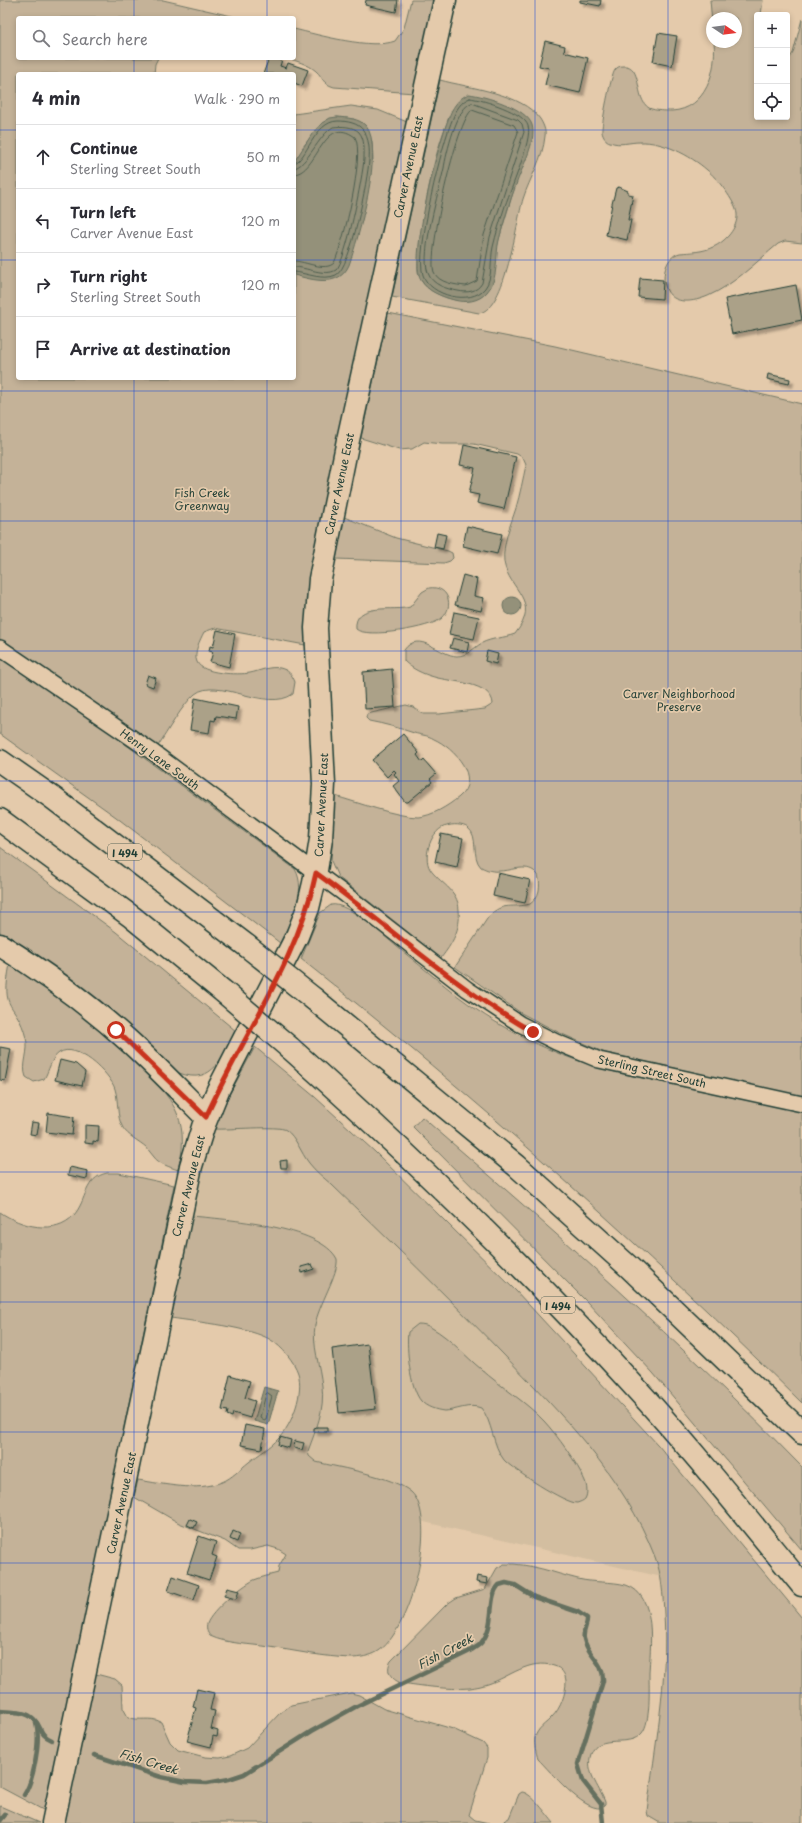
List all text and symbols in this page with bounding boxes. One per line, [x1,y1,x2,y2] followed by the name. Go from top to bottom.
[706,12,742,48] north arrow
[754,12,790,120] map controls
[754,12,790,48] button: +
[16,16,296,60] search box
[30,27,52,49] icon: search
[62,27,148,50] text: Search here
[754,48,790,84] button: −
[754,84,790,120] button: locate
[32,85,80,111] text: 4 min
[194,89,280,108] text: Walk · 290 m
[389,114,427,220] street label: Carver Avenue East
[70,136,138,159] text: Continue
[32,146,54,168] icon: ahead
[246,147,280,166] text: 50 m
[70,159,201,178] text: Sterling Street South
[70,200,136,223] text: Turn left
[32,210,54,232] icon: left
[241,211,280,230] text: 120 m
[70,223,193,242] text: Carver Avenue East
[70,264,147,287] text: Turn right
[32,274,54,296] icon: right
[241,275,280,294] text: 120 m
[70,287,201,306] text: Sterling Street South
[70,337,231,360] text: Arrive at destination
[32,338,54,360] icon: arrive
[320,431,358,537] street label: Carver Avenue East
[174,484,230,514] park label: Fish Creek Greenway
[623,685,735,715] park label: Carver Neighborhood Preserve
[117,724,203,794] street label: Henry Lane South
[310,752,332,857] street label: Carver Avenue East
[108,844,142,860] road number: I 494
[107,1021,125,1039] route start
[524,1023,542,1041] route end
[596,1050,708,1092] street label: Sterling Street South
[167,1133,209,1239] street label: Carver Avenue East
[541,1297,575,1313] road number: I 494
[102,1450,140,1556] street label: Carver Avenue East
[414,1629,477,1673] water label: Fish Creek
[117,1744,181,1779] water label: Fish Creek

